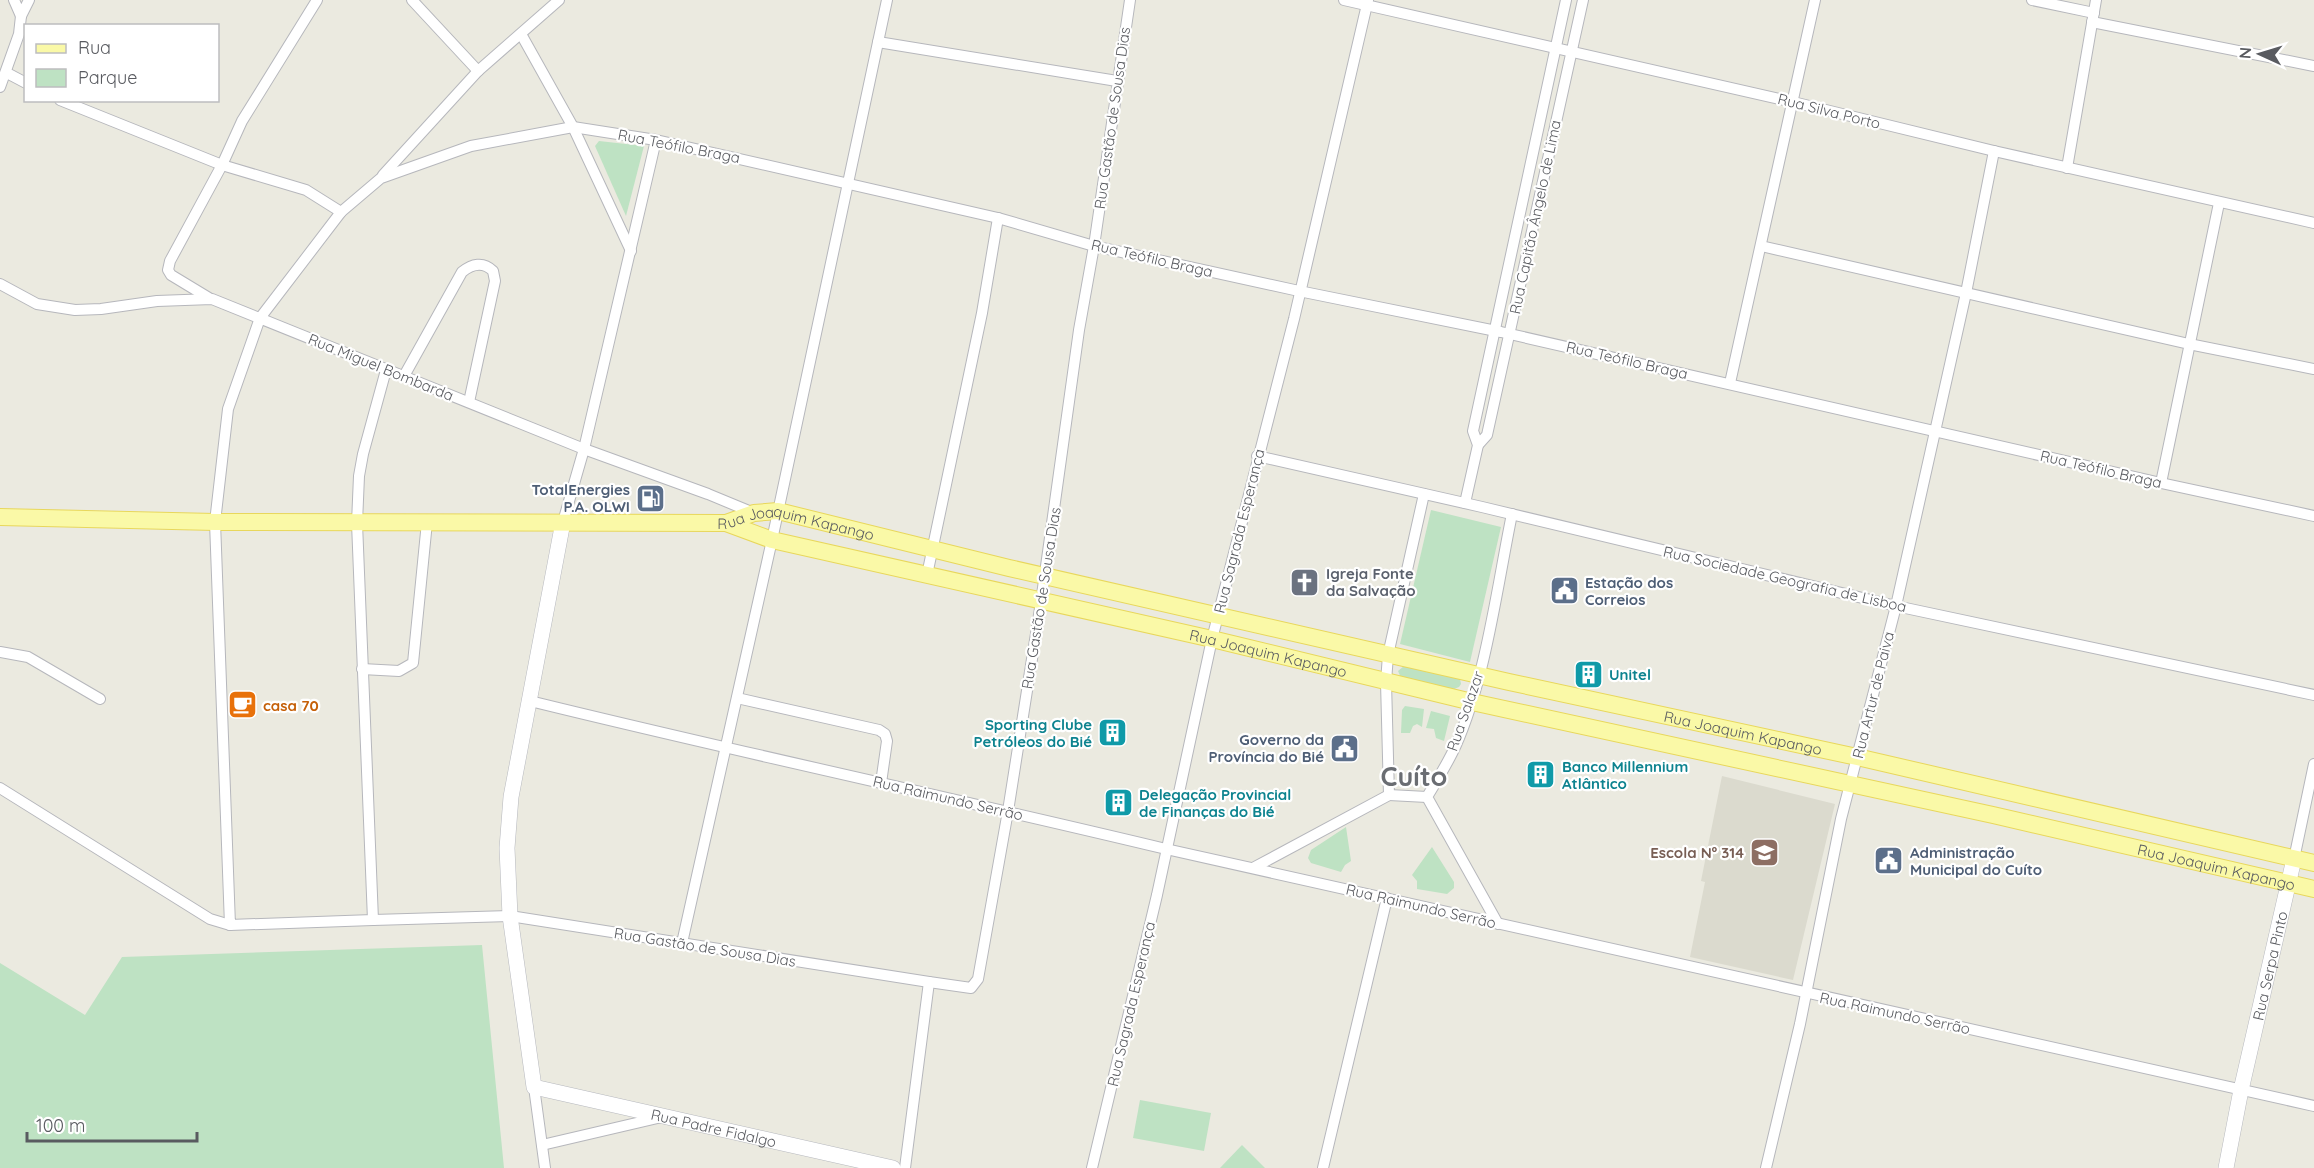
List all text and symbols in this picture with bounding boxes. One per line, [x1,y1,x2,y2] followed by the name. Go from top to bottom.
[24,24,219,102] legend
[2230,24,2290,84] north arrow
[1090,26,1134,210] street label: Rua Gastão de Sousa Dias
[78,36,111,59] text: Rua
[2235,46,2255,60] text: N
[78,66,137,89] text: Parque
[1776,89,1882,133] street label: Rua Silva Porto
[1505,118,1565,316] street label: Rua Capitão Ângelo de Lima
[616,125,742,167] street label: Rua Teófilo Braga
[1089,235,1215,281] street label: Rua Teófilo Braga
[305,329,457,405] street label: Rua Miguel Bombarda
[1564,337,1690,383] street label: Rua Teófilo Braga
[2038,446,2164,492] street label: Rua Teófilo Braga
[1209,447,1269,615] street label: Rua Sagrada Esperança
[532,480,630,516] place label: TotalEnergies P.A. OLWI
[635,482,667,514] fuel station icon: TotalEnergies P.A. OLWI
[717,501,876,544] street label: Rua Joaquim Kapango
[1017,506,1065,690] street label: Rua Gastão de Sousa Dias
[1661,542,1909,616] street label: Rua Sociedade Geografia de Lisboa
[1326,564,1416,600] place label: Igreja Fonte da Salvação
[1289,566,1321,598] church icon: Igreja Fonte da Salvação
[1585,573,1673,609] place label: Estação dos Correios
[1548,575,1580,607] public building icon: Estação dos Correios
[1188,625,1349,681] street label: Rua Joaquim Kapango
[1848,629,1898,761] street label: Rua Artur de Paiva
[1572,658,1604,690] building icon: Unitel
[1609,665,1651,684] place label: Unitel
[1442,668,1488,754] street label: Rua Salazar
[226,689,258,721] cafe icon: casa 70
[263,696,319,715] place label: casa 70
[1662,706,1824,759] street label: Rua Joaquim Kapango
[974,715,1092,751] place label: Sporting Clube Petróleos do Bié
[1097,717,1129,749] building icon: Sporting Clube Petróleos do Bié
[1208,730,1324,766] place label: Governo da Província do Bié
[1329,732,1361,764] public building icon: Governo da Província do Bié
[1562,757,1688,793] place label: Banco Millennium Atlântico
[1381,759,1447,793] district label: Cuíto
[1525,759,1557,791] building icon: Banco Millennium Atlântico
[871,771,1025,825] street label: Rua Raimundo Serrão
[1139,785,1291,821] place label: Delegação Provincial de Finanças do Bié
[1102,787,1134,819] building icon: Delegação Provincial de Finanças do Bié
[1749,836,1781,868] school or university icon: Escola Nº 314
[2136,839,2297,894] street label: Rua Joaquim Kapango
[1650,843,1744,862] place label: Escola Nº 314
[1910,843,2042,879] place label: Administração Municipal do Cuíto
[1873,845,1905,877] public building icon: Administração Municipal do Cuíto
[1344,879,1498,933] street label: Rua Raimundo Serrão
[2248,909,2291,1022] street label: Rua Serpa Pinto
[1103,920,1159,1088] street label: Rua Sagrada Esperança
[613,923,797,971] street label: Rua Gastão de Sousa Dias
[1818,988,1972,1038] street label: Rua Raimundo Serrão
[649,1104,778,1151] street label: Rua Padre Fidalgo
[27,1105,196,1143] scale bar
[36,1114,85,1137] text: 100 m

